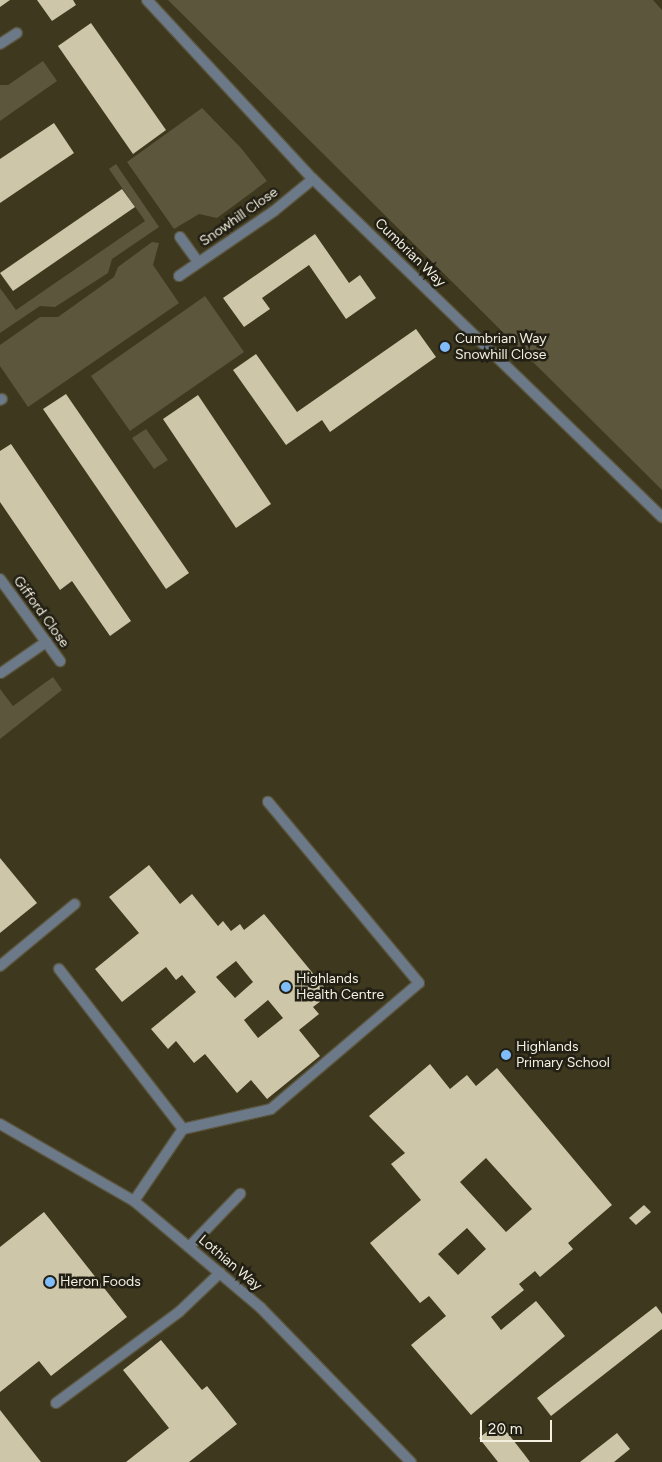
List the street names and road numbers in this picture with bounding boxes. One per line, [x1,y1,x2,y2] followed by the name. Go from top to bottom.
[197,184,281,250] street label: Snowhill Close
[371,215,449,291] street label: Cumbrian Way
[9,573,73,651] street label: Gifford Close
[195,1232,265,1294] street label: Lothian Way

